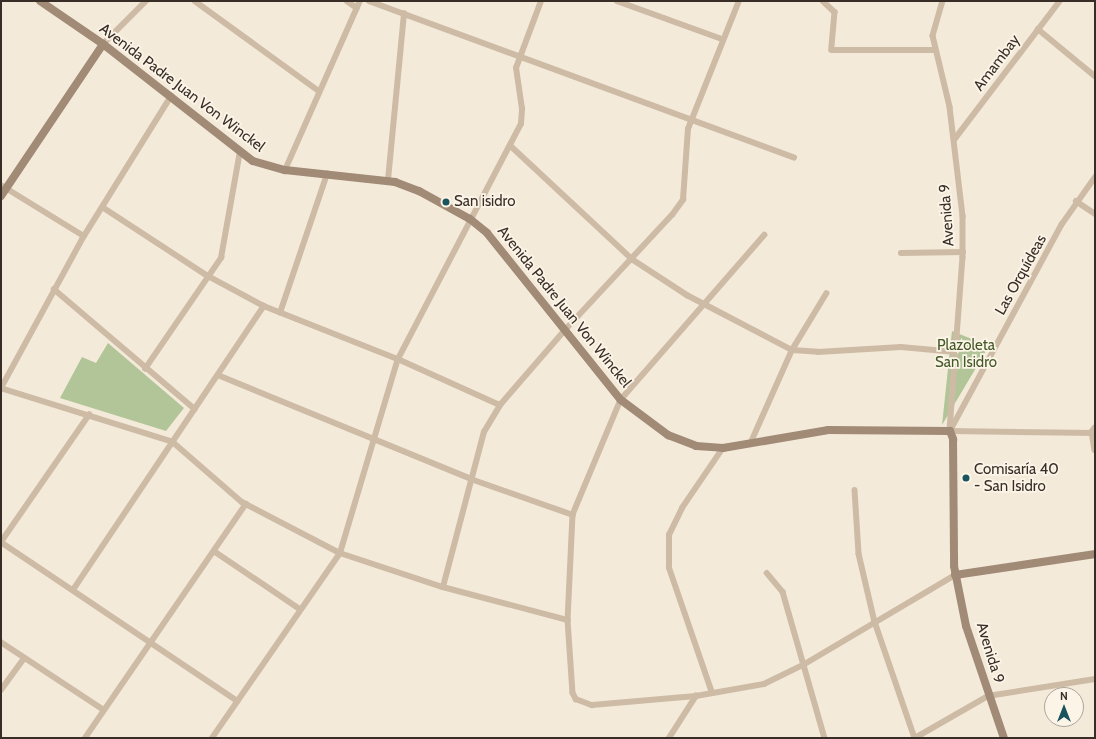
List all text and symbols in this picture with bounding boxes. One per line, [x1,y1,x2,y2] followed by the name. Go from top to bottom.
[96,20,268,156] street label: Avenida Padre Juan Von Winckel
[970,31,1024,95] street label: Amambay
[936,183,958,247] street label: Avenida 9
[454,193,515,211] place label: San isidro
[441,197,451,207] marker: San isidro
[493,223,635,391] street label: Avenida Padre Juan Von Winckel
[992,232,1050,318] street label: Las Orquídeas
[935,336,997,371] park label: Plazoleta San Isidro
[974,460,1059,495] place label: Comisaría 40 - San Isidro
[961,473,971,483] marker: Comisaría 40 - San Isidro
[972,620,1008,686] street label: Avenida 9
[1044,687,1084,727] north arrow
[1060,689,1068,703] text: N

